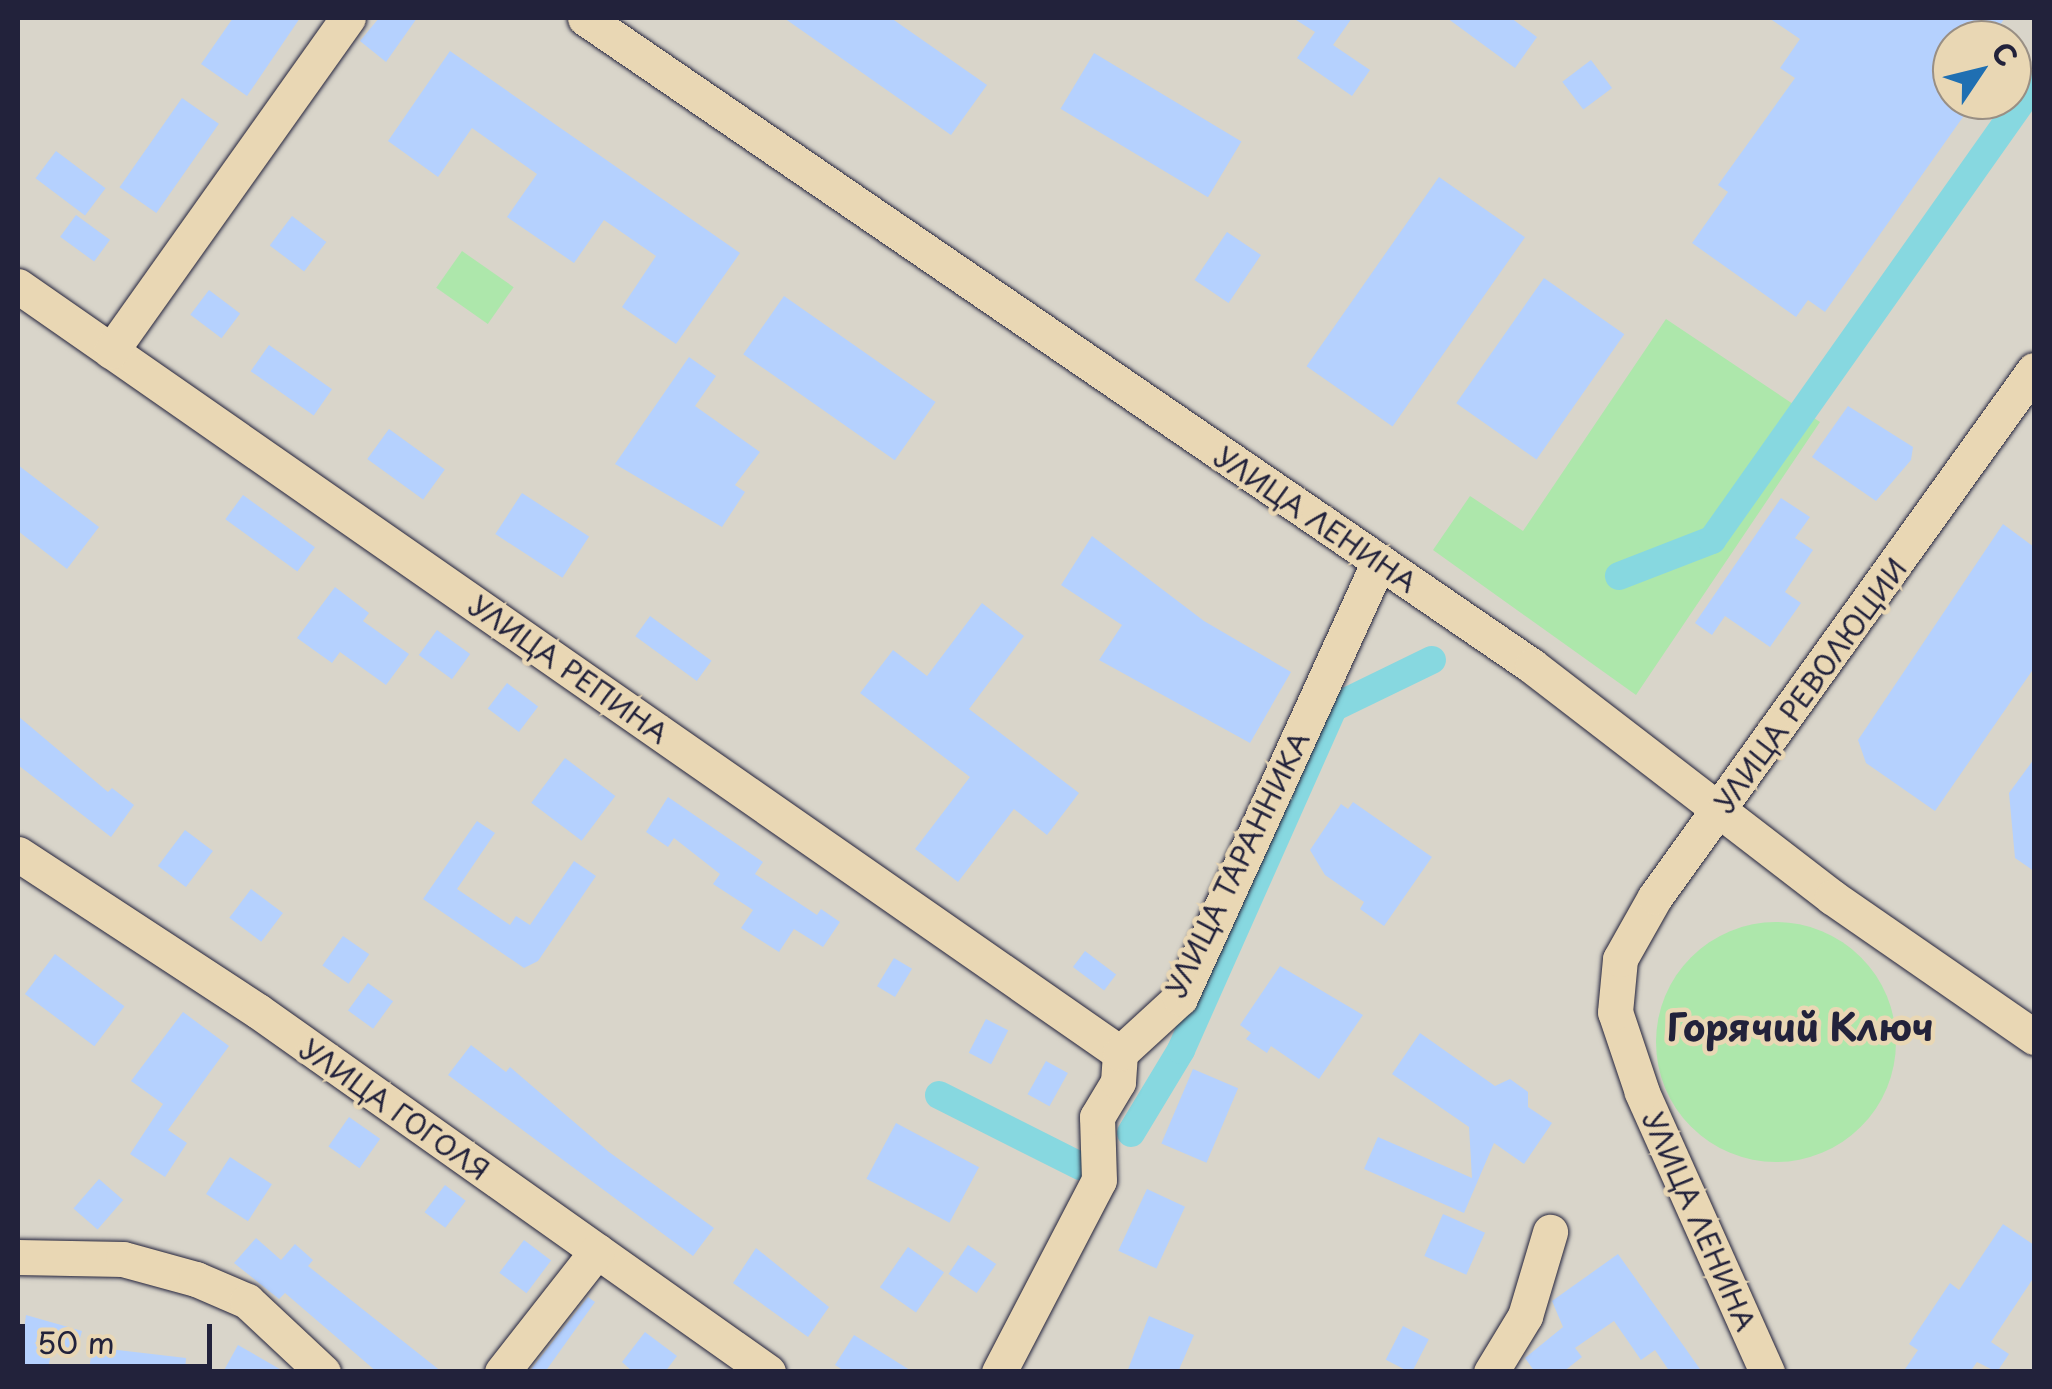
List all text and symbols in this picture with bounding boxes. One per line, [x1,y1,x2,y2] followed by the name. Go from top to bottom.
[1932,20,2032,120] north arrow
[1982,33,2029,75] text: С
[1208,438,1424,600] street label: УЛИЦА ЛЕНИНА
[1706,550,1914,820] street label: УЛИЦА РЕВОЛЮЦИИ
[462,587,676,751] street label: УЛИЦА РЕПИНА
[1157,724,1317,1004] street label: УЛИЦА ТАРАННИКА
[1665,1003,1935,1049] district label: Горячий Ключ
[294,1031,496,1187] street label: УЛИЦА ГОГОЛЯ
[1636,1105,1764,1337] street label: УЛИЦА ЛЕНИНА
[25,1304,218,1366] scale bar
[37,1319,115,1364] text: 50 m

